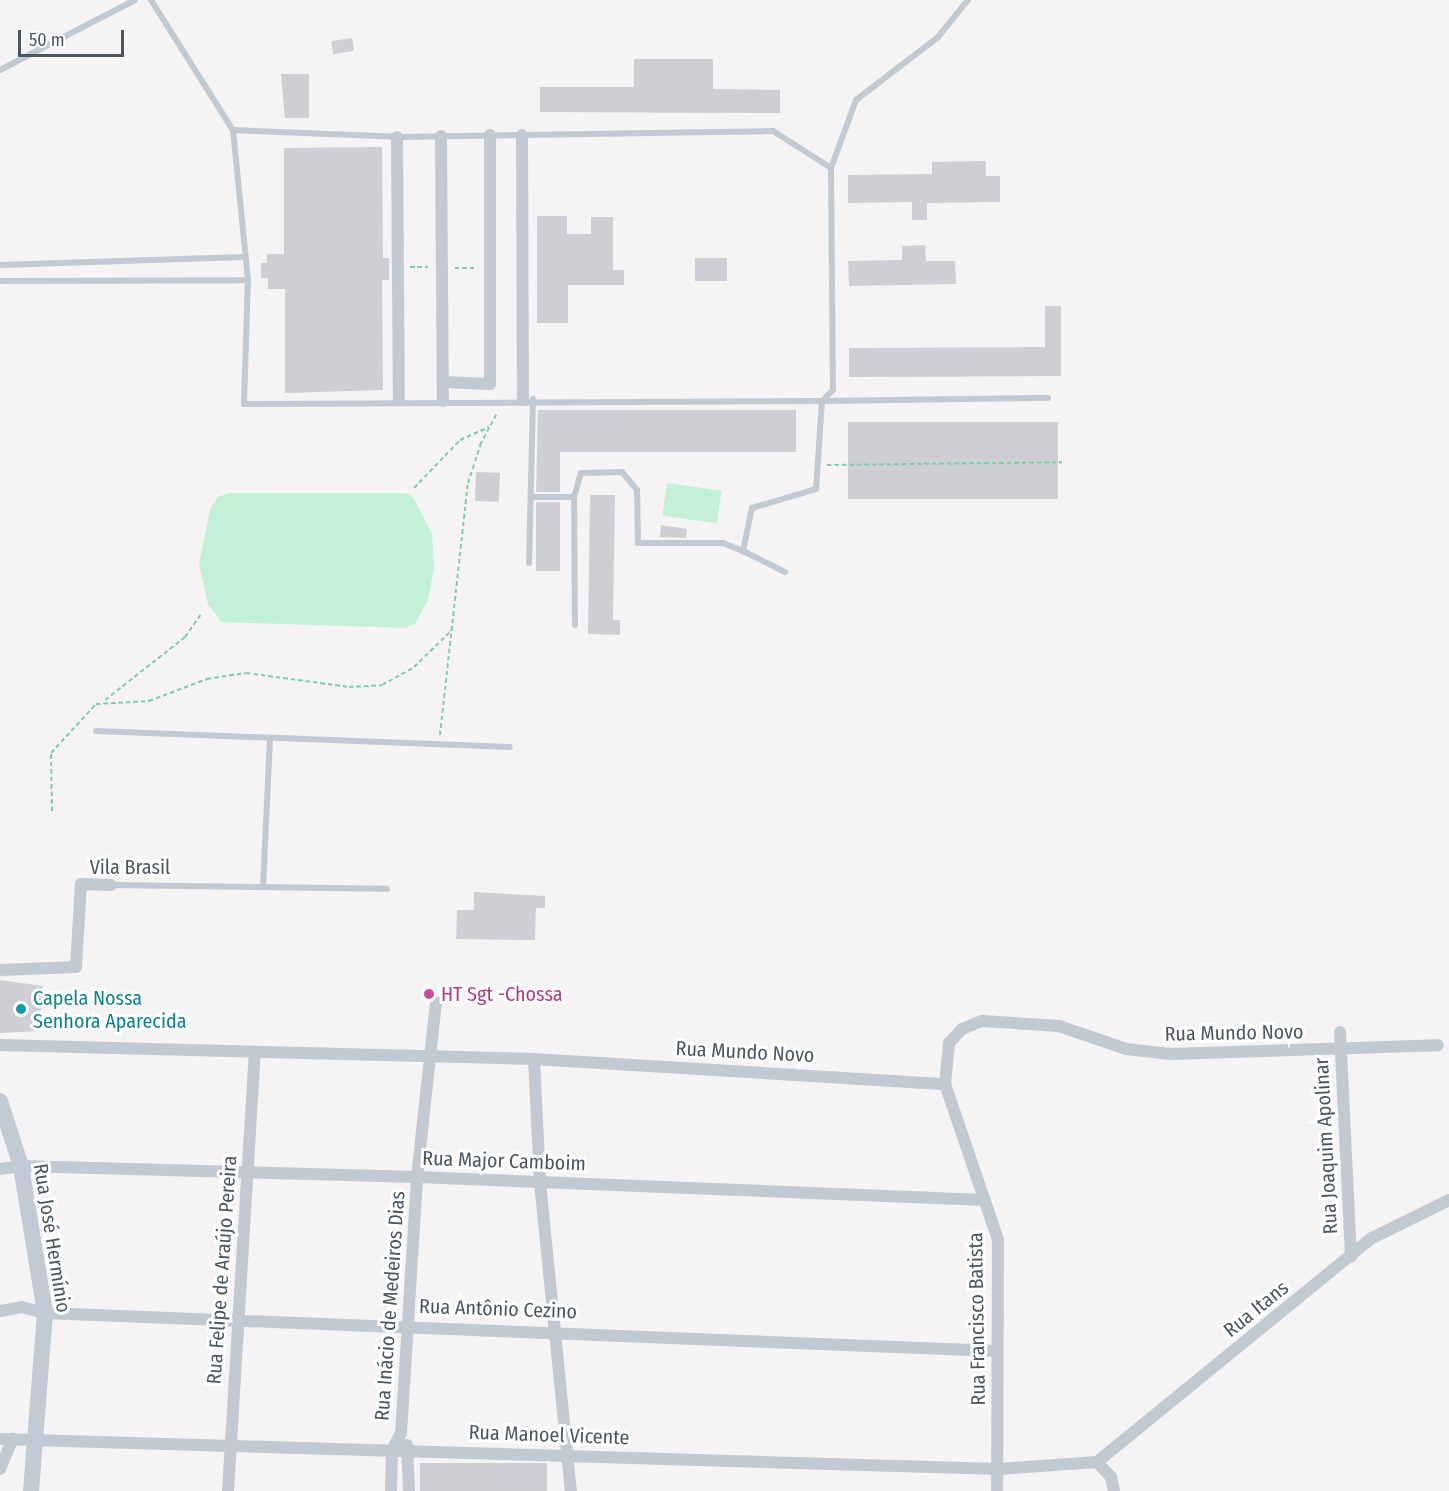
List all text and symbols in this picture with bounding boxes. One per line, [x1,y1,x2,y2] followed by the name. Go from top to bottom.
[21,18,128,56] scale bar
[29,29,65,51] text: 50 m
[90,855,170,879] street label: Vila Brasil
[441,982,563,1006] place label: HT Sgt -Chossa
[33,986,186,1033] place label: Capela Nossa Senhora Aparecida
[422,987,436,1001] marker: HT Sgt -Chossa
[14,1002,28,1016] marker: Capela Nossa Senhora Aparecida
[1164,1020,1304,1046] street label: Rua Mundo Novo
[675,1036,815,1068] street label: Rua Mundo Novo
[1309,1057,1343,1235] street label: Rua Joaquim Apolinar
[422,1146,586,1176] street label: Rua Major Camboim
[202,1155,242,1385] street label: Rua Felipe de Araújo Pereira
[28,1162,76,1314] street label: Rua José Hermínio
[370,1190,410,1422] street label: Rua Inácio de Medeiros Dias
[963,1232,991,1406] street label: Rua Francisco Batista
[1219,1276,1293,1342] street label: Rua Itans
[419,1294,577,1324] street label: Rua Antônio Cezino
[468,1420,630,1450] street label: Rua Manoel Vicente

